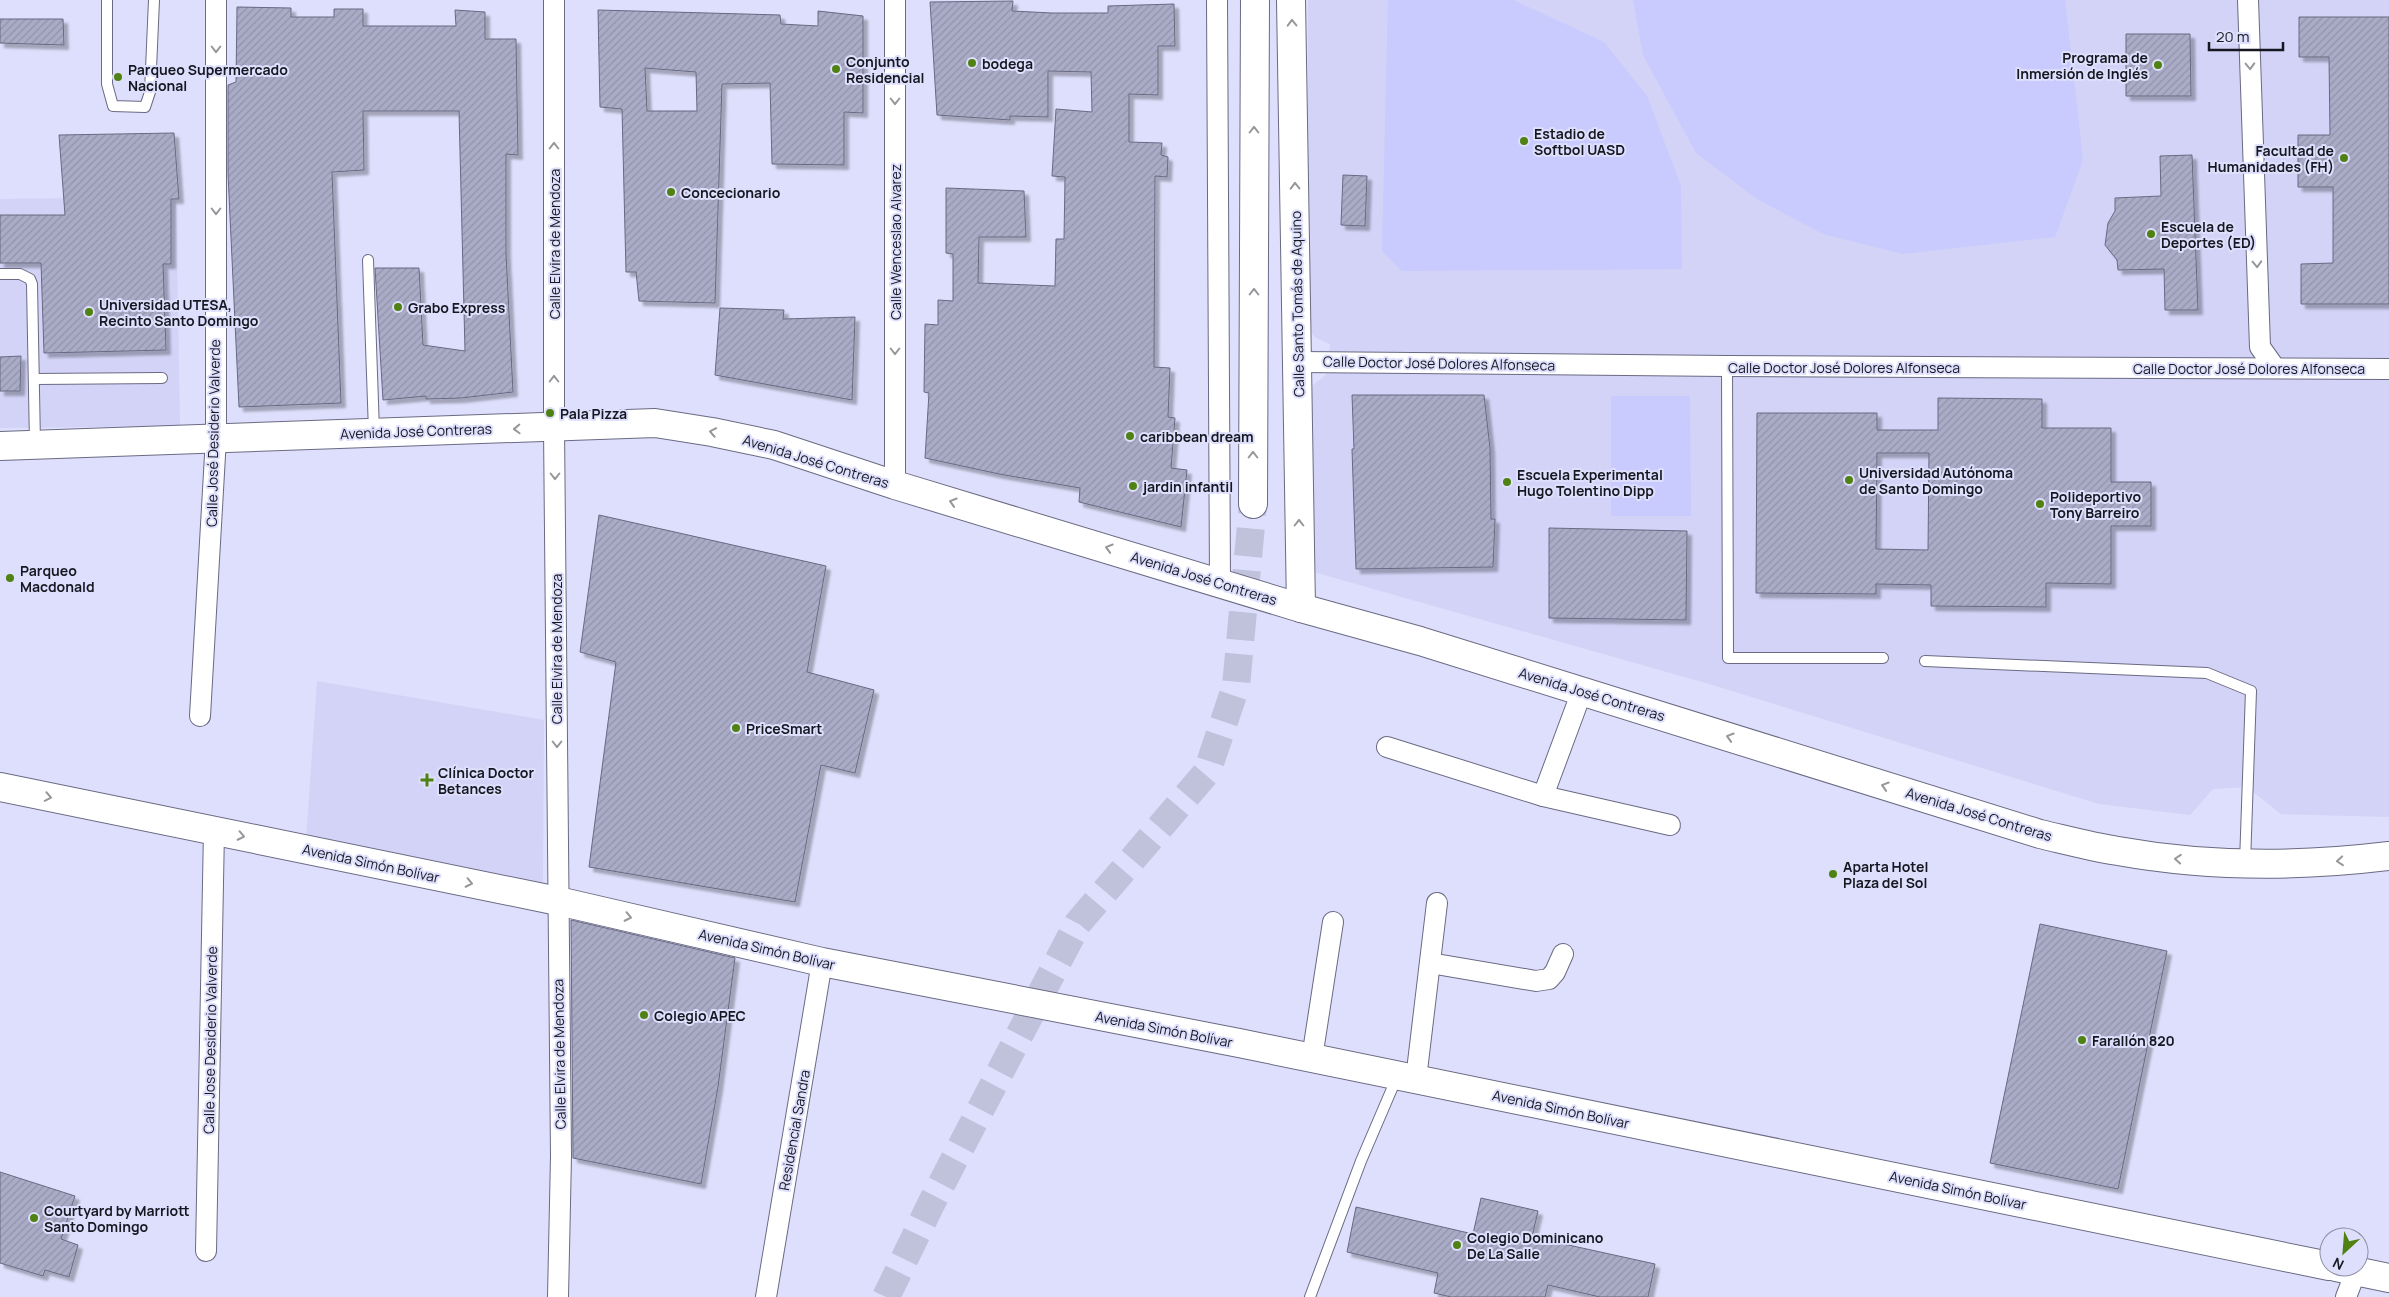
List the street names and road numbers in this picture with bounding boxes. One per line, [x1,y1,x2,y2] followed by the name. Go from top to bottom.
[886,164,905,320] street label: Calle Wenceslao Alvarez
[545,169,564,319] street label: Calle Elvira de Mendoza
[1286,211,1308,397] street label: Calle Santo Tomás de Aquino
[202,339,224,527] street label: Calle José Desiderio Valverde
[1323,351,1555,375] street label: Calle Doctor José Dolores Alfonseca
[1728,358,1960,377] street label: Calle Doctor José Dolores Alfonseca
[2133,359,2365,378] street label: Calle Doctor José Dolores Alfonseca
[340,419,492,443] street label: Avenida José Contreras
[741,430,891,492] street label: Avenida José Contreras
[1129,547,1279,609] street label: Avenida José Contreras
[547,574,566,724] street label: Calle Elvira de Mendoza
[1517,663,1667,725] street label: Avenida José Contreras
[1904,783,2054,845] street label: Avenida José Contreras
[301,839,441,887] street label: Avenida Simón Bolívar
[697,924,837,974] street label: Avenida Simón Bolívar
[199,946,221,1134] street label: Calle Jose Desiderio Valverde
[548,979,570,1129] street label: Calle Elvira de Mendoza
[1094,1006,1234,1052] street label: Avenida Simón Bolívar
[774,1068,814,1192] street label: Residencial Sandra
[1491,1085,1631,1133] street label: Avenida Simón Bolívar
[1888,1166,2028,1214] street label: Avenida Simón Bolívar

